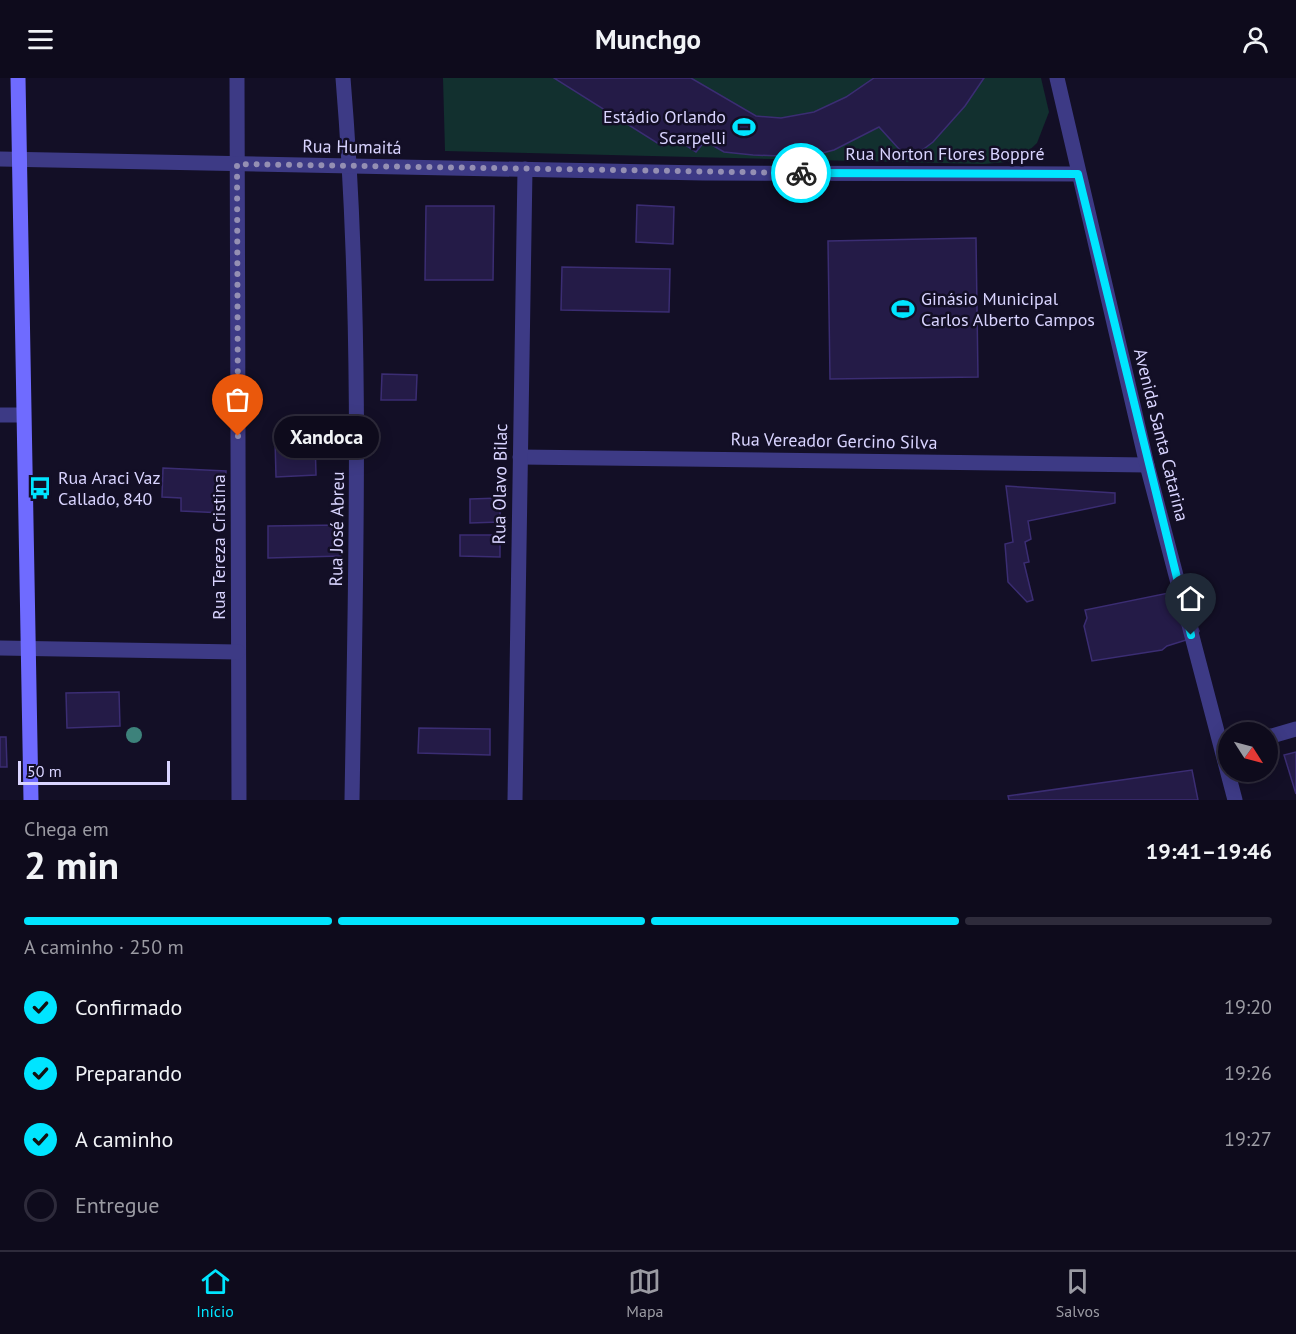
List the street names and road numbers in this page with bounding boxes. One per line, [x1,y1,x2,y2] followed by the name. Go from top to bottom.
[302,134,402,159] street label: Rua Humaitá
[845,142,1045,165] street label: Rua Norton Flores Boppré
[1129,346,1194,524] street label: Avenida Santa Catarina
[487,423,512,545] street label: Rua Olavo Bilac
[730,427,938,454] street label: Rua Vereador Gercino Silva
[324,471,349,587] street label: Rua José Abreu
[207,474,230,620] street label: Rua Tereza Cristina

